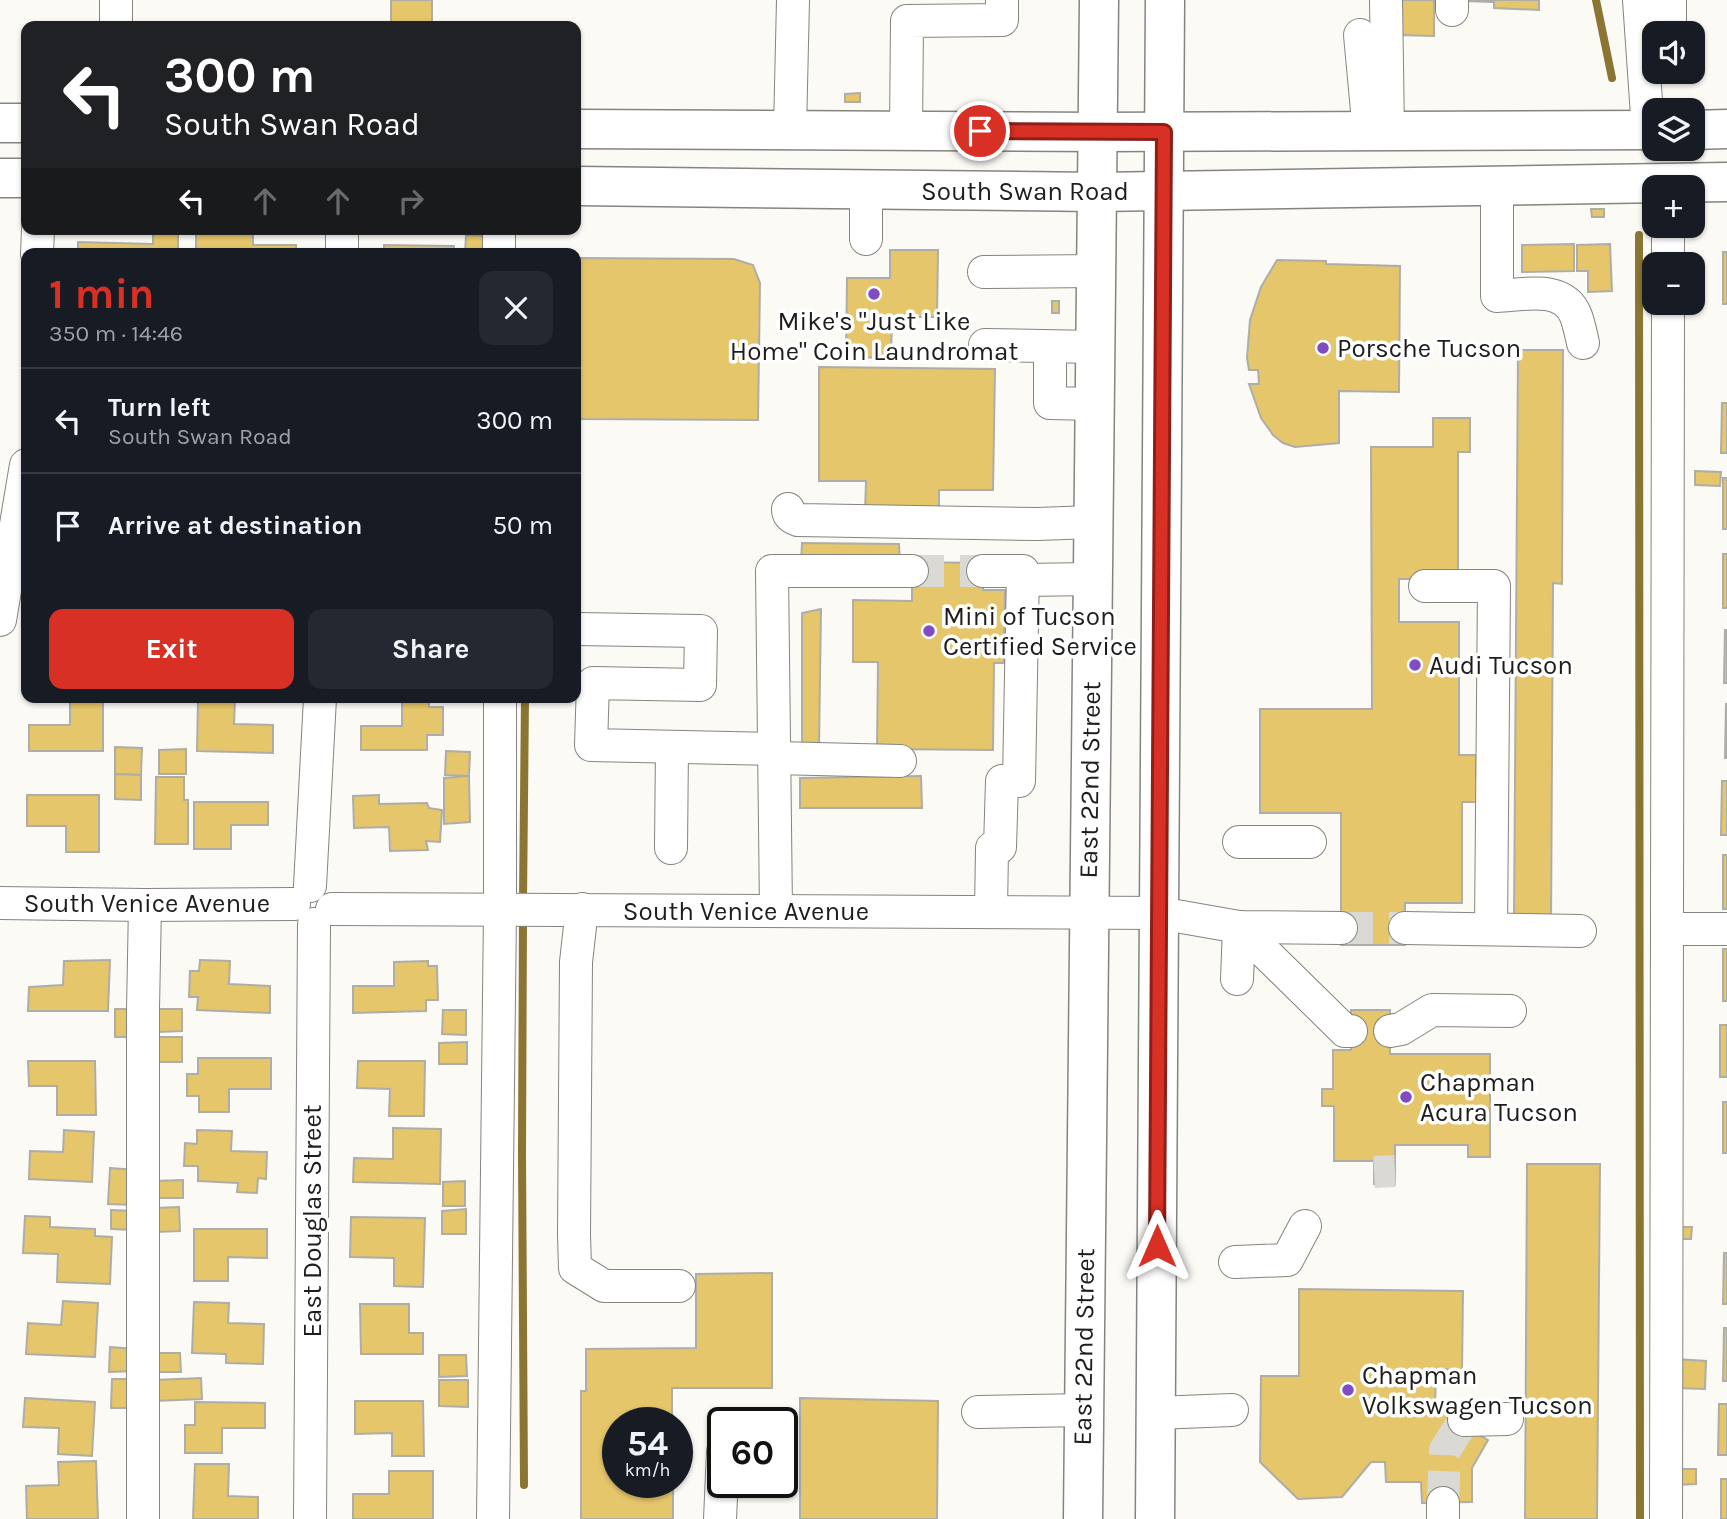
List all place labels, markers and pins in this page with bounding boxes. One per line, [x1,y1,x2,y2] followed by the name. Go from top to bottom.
[950,101,1010,161] pin
[866,286,882,302] marker: Mike's "Just Like Home" Coin Laundromat
[730,306,1018,367] place label: Mike's "Just Like Home" Coin Laundromat
[1337,333,1521,364] place label: Porsche Tucson
[1315,340,1331,356] marker: Porsche Tucson
[943,601,1137,662] place label: Mini of Tucson Certified Service
[921,623,937,639] marker: Mini of Tucson Certified Service
[1429,650,1573,681] place label: Audi Tucson
[1407,657,1423,673] marker: Audi Tucson
[1420,1067,1578,1128] place label: Chapman Acura Tucson
[1398,1089,1414,1105] marker: Chapman Acura Tucson
[1362,1360,1593,1421] place label: Chapman Volkswagen Tucson
[1340,1382,1356,1398] marker: Chapman Volkswagen Tucson

